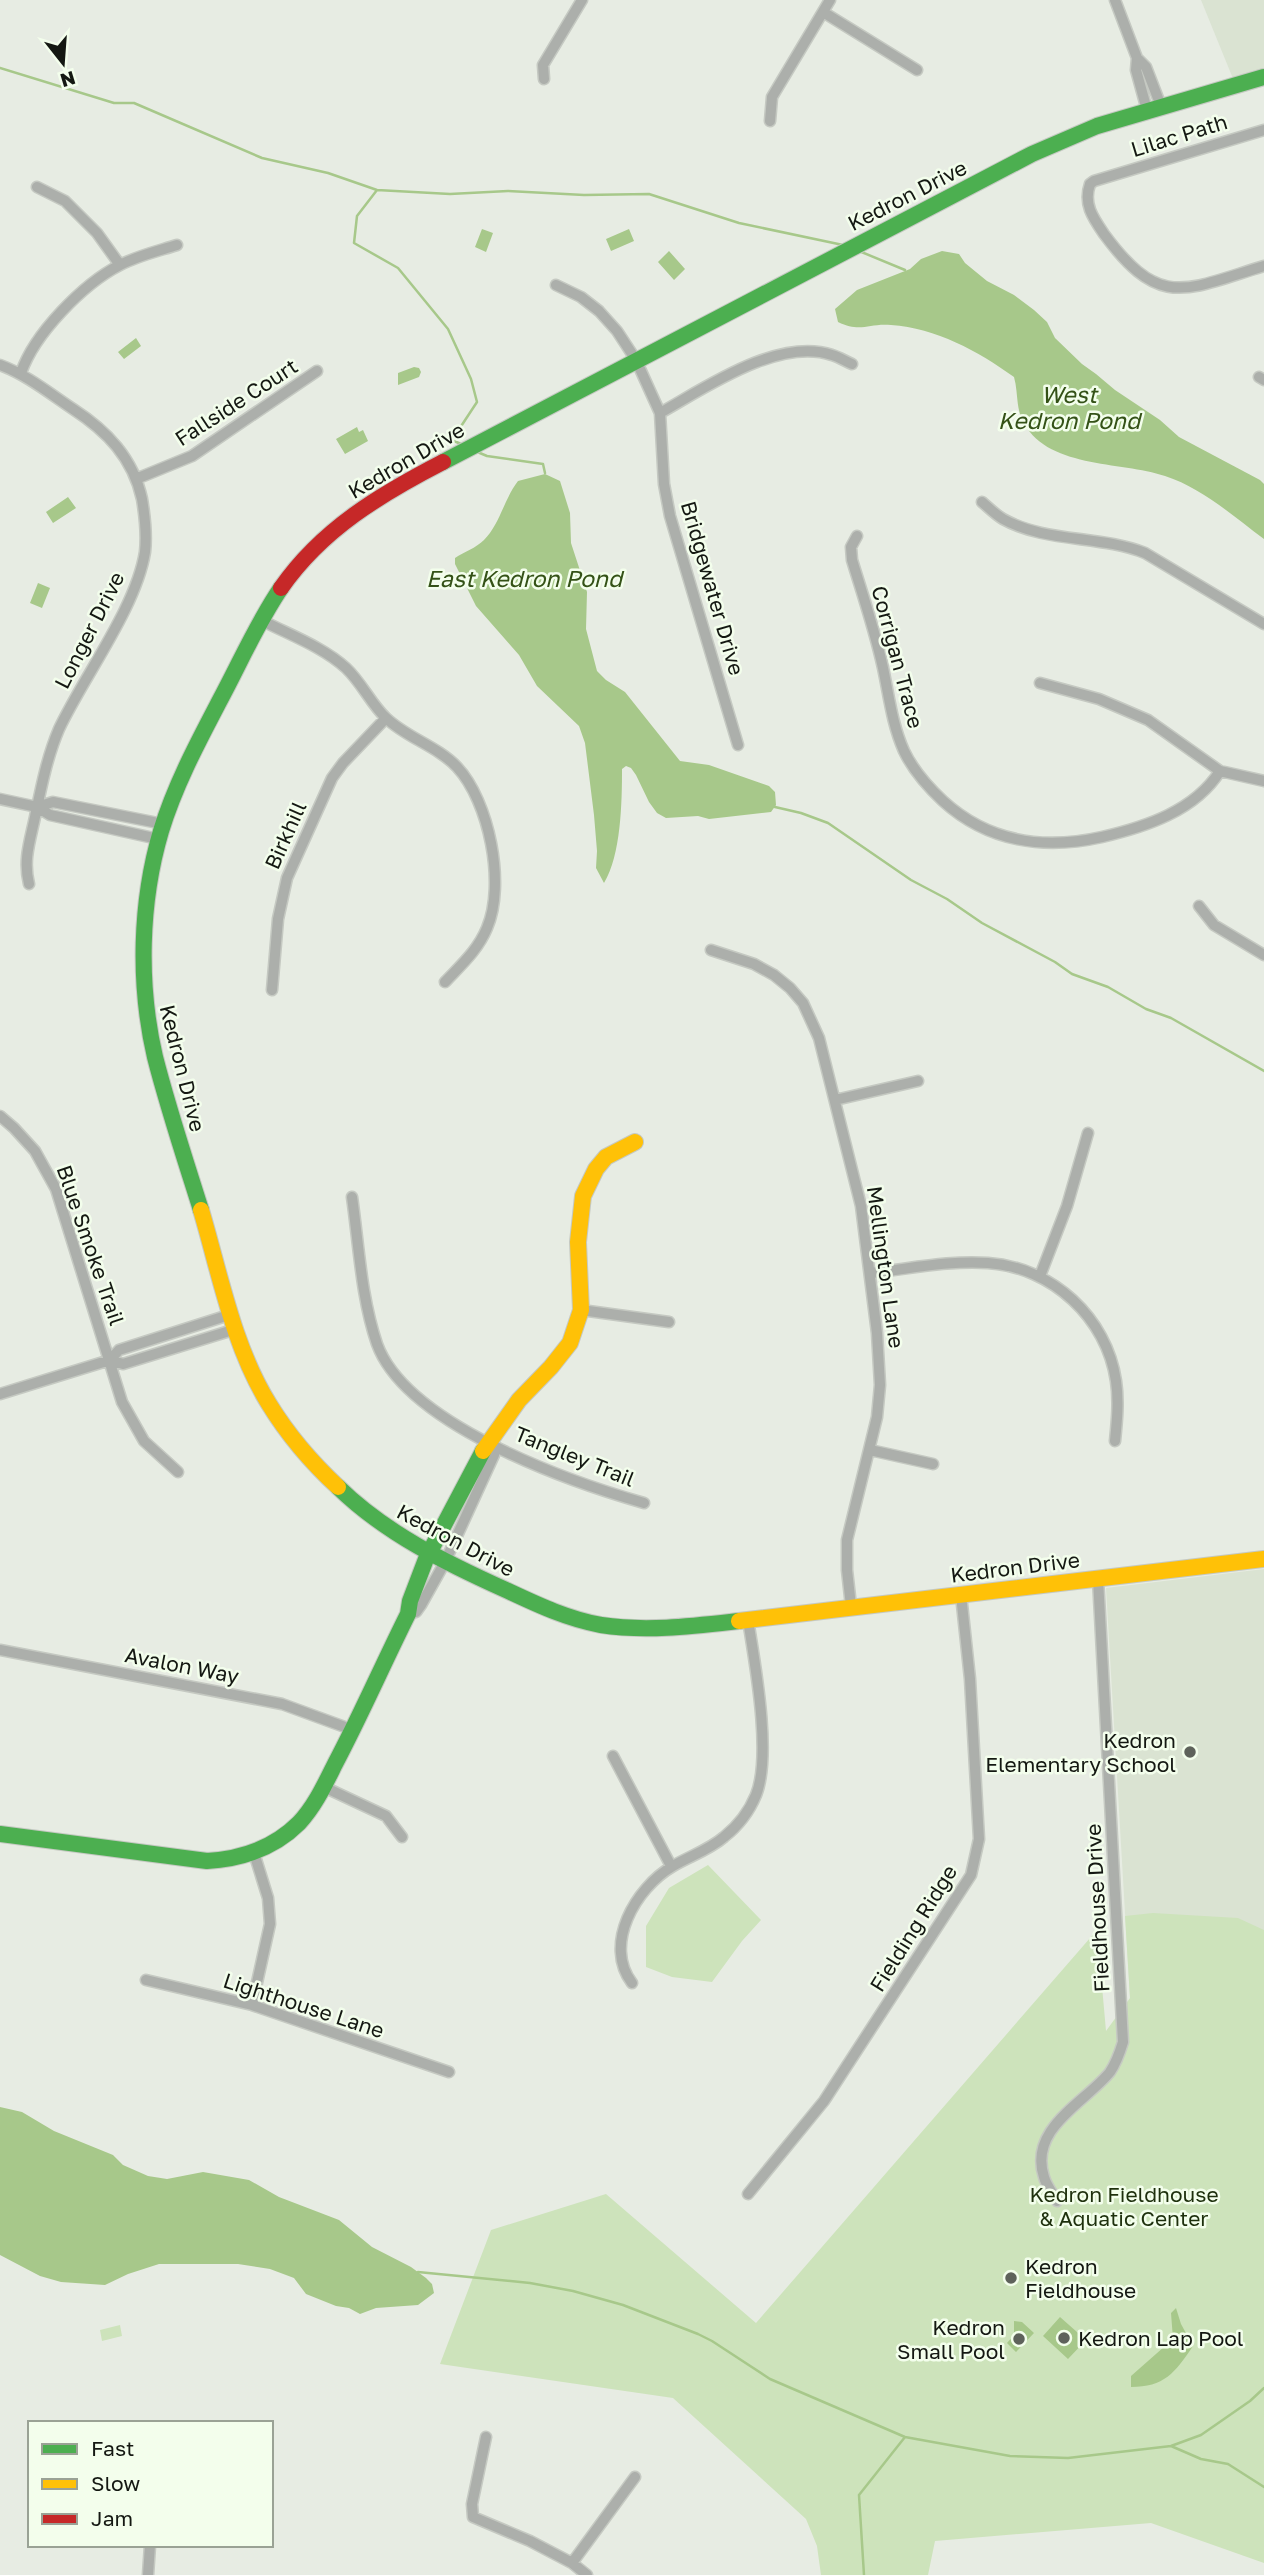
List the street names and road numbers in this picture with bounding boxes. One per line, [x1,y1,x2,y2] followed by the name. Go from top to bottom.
[1128,108,1230,162] street label: Lilac Path
[843,154,971,236] street label: Kedron Drive
[170,353,302,451] street label: Fallside Court
[343,416,469,504] street label: Kedron Drive
[676,498,750,678] street label: Bridgewater Drive
[48,567,130,693] street label: Longer Drive
[866,583,930,731] street label: Corrigan Trace
[259,797,311,873] street label: Birkhill
[155,1002,211,1134] street label: Kedron Drive
[51,1161,131,1329] street label: Blue Smoke Trail
[862,1184,910,1350] street label: Mellington Lane
[511,1420,639,1492] street label: Tangley Trail
[393,1498,519,1582] street label: Kedron Drive
[949,1546,1081,1588] street label: Kedron Drive
[123,1641,241,1689] street label: Avalon Way
[1080,1823,1114,1993] street label: Fieldhouse Drive
[864,1860,962,1996] street label: Fielding Ridge
[220,1967,388,2043] street label: Lighthouse Lane

